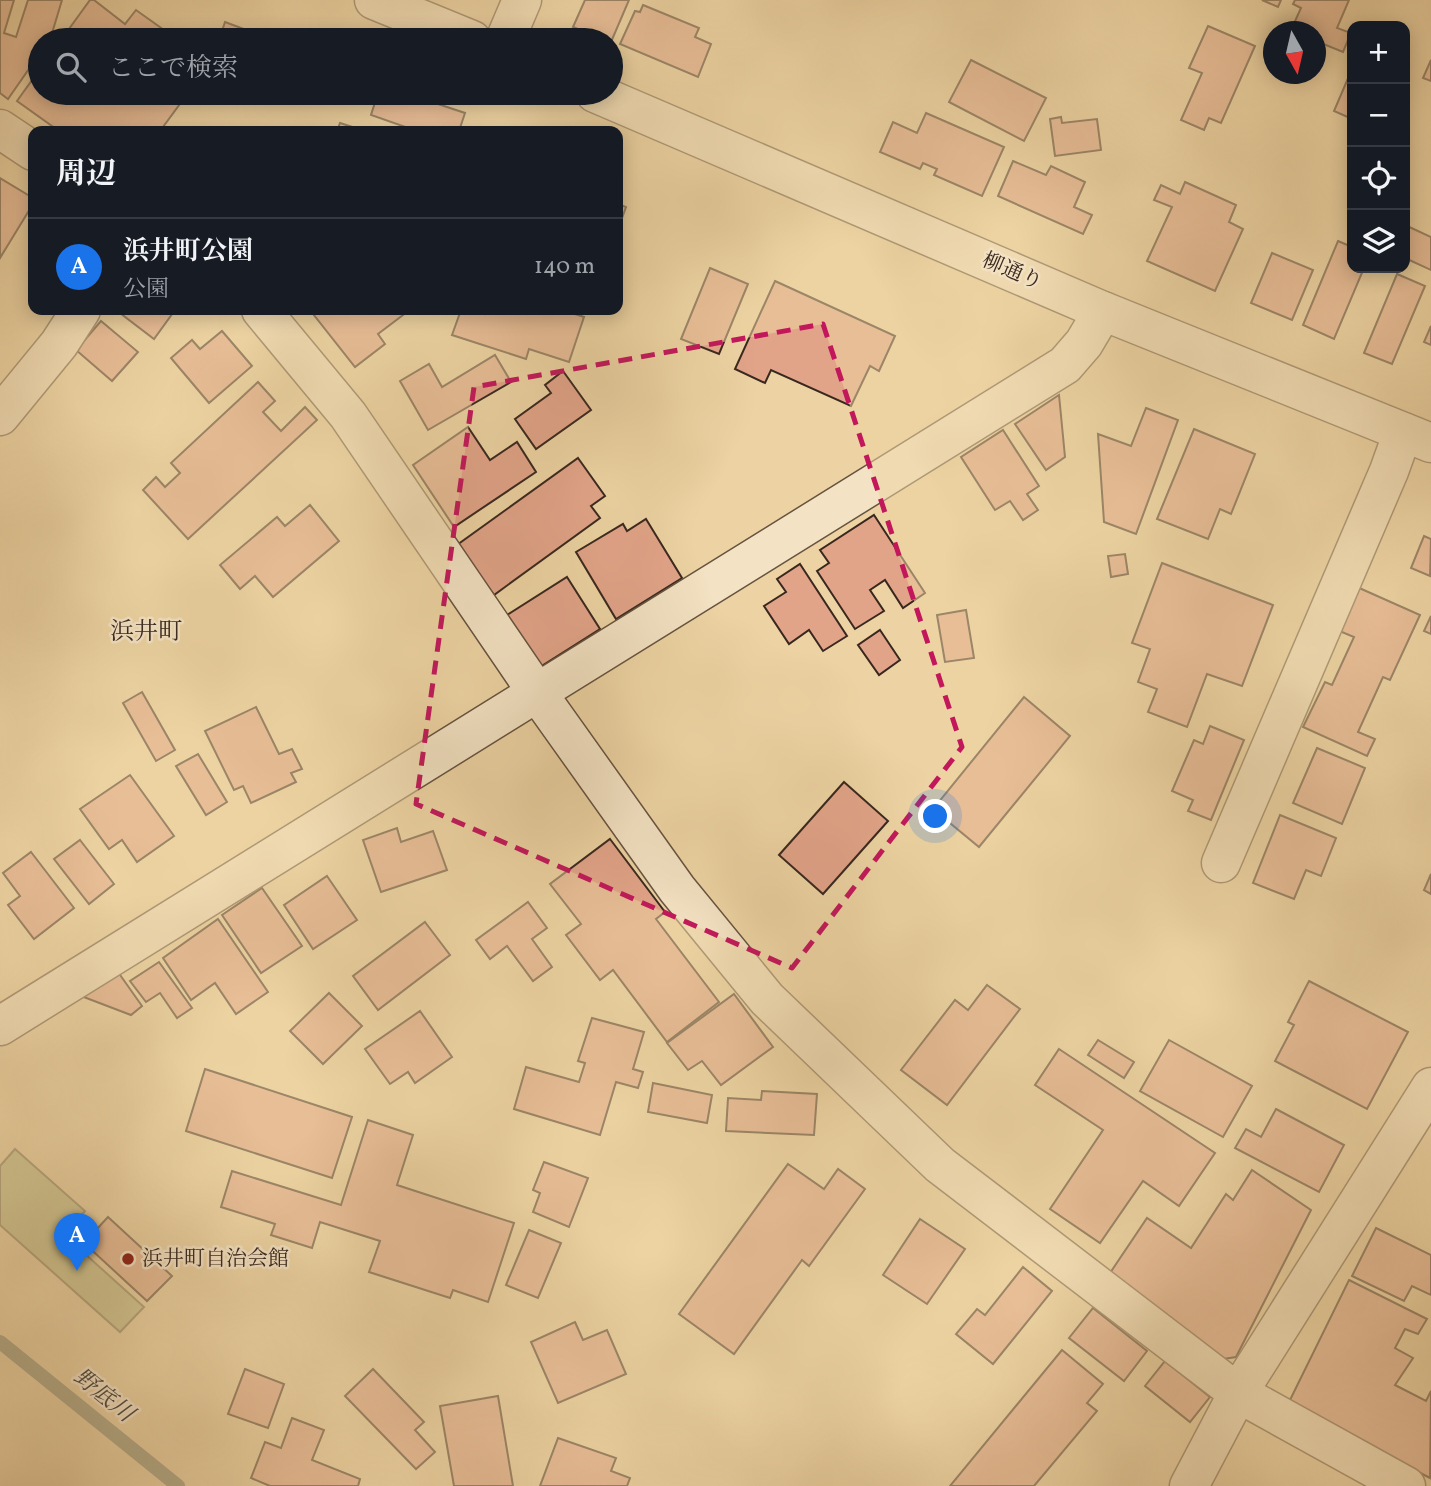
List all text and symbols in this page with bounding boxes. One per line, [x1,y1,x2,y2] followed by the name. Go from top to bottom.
[1263,21,1326,84] north arrow
[1347,21,1410,273] map controls
[1347,21,1410,84] button: +
[28,28,623,105] search box
[52,48,90,86] icon: search
[108,51,238,87] text: ここで検索
[1347,84,1410,147] button: −
[1347,147,1410,210] button: locate
[56,154,116,196] text: 周辺
[1347,210,1410,273] button: layers
[123,234,253,270] text: 浜井町公園
[977,246,1047,298] street label: 柳通り
[71,251,87,283] text: A
[534,251,595,283] text: 140 m
[123,274,169,306] text: 公園
[110,616,182,650] district label: 浜井町
[918,799,952,833] your location
[54,1213,100,1271] pin: A
[142,1245,289,1274] place label: 浜井町自治会館
[120,1251,136,1267] marker: 浜井町自治会館
[66,1362,142,1432] water label: 野底川

